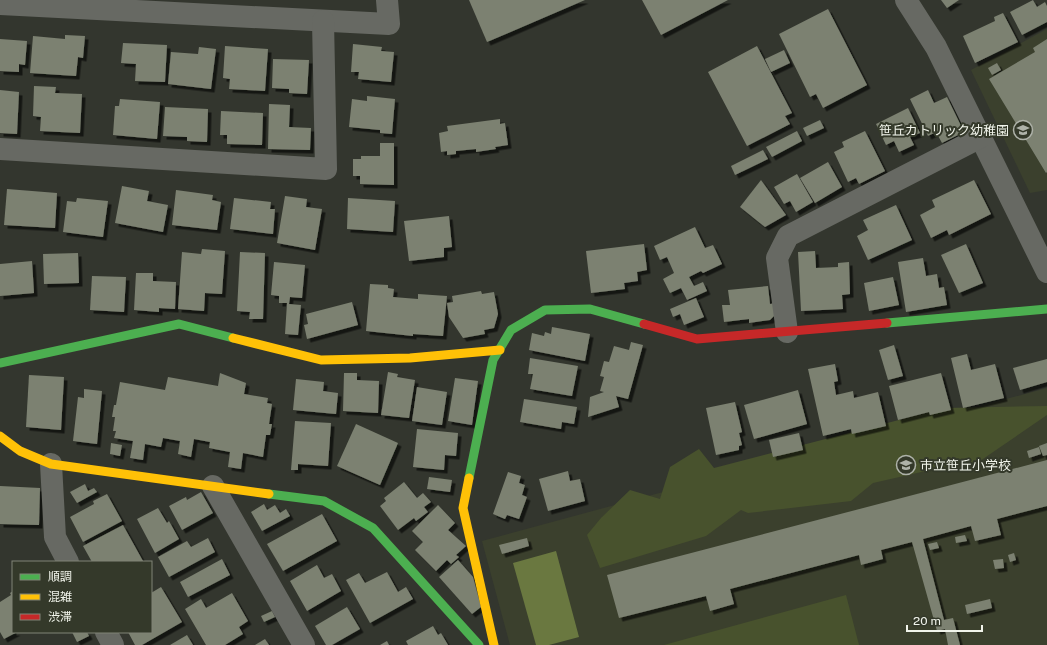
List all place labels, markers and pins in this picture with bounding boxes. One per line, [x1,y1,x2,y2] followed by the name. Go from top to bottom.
[1012,119,1034,141] school or university icon: 笹丘カトリック幼稚園
[879,123,1009,138] place label: 笹丘カトリック幼稚園
[895,454,917,476] school or university icon: 市立笹丘小学校
[920,458,1011,473] place label: 市立笹丘小学校

